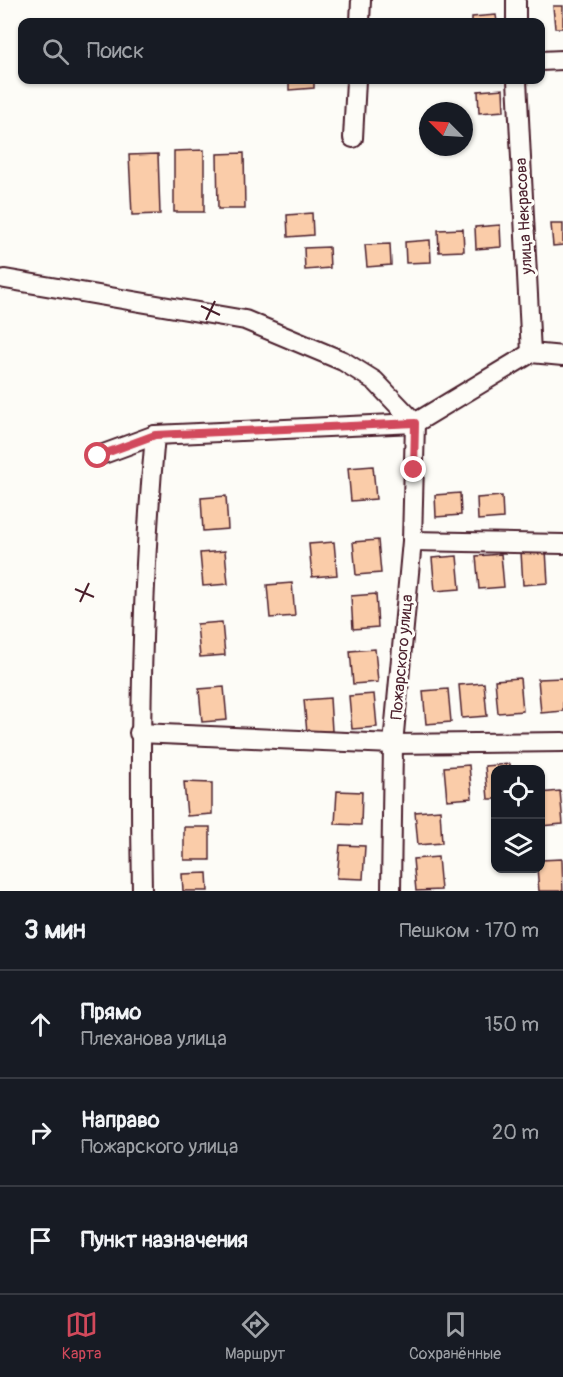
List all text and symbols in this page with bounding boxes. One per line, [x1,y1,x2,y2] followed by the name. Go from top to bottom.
[18,18,545,84] search box
[39,35,72,68] icon: search
[87,37,144,65] text: Поиск
[419,102,473,156] north arrow
[511,157,537,276] street label: улица Некрасова
[84,442,110,468] route start
[400,456,426,482] route end
[387,593,417,721] street label: Пожарского улица
[491,765,545,873] map controls
[491,765,545,819] button: locate
[491,819,545,873] button: layers
[24,914,86,946] text: 3 мин
[399,918,539,943] text: Пешком · 170 m
[81,998,141,1026] text: Прямо
[24,1008,57,1041] icon: ahead
[485,1012,539,1037] text: 150 m
[81,1026,227,1051] text: Плеханова улица
[81,1106,160,1134] text: Направо
[24,1116,57,1149] icon: right
[492,1120,539,1145] text: 20 m
[81,1134,238,1159] text: Пожарского улица
[24,1224,57,1257] icon: arrive
[81,1226,248,1254] text: Пункт назначения
[62,1308,101,1364] tab: Карта
[225,1308,285,1364] tab: Маршрут
[409,1308,501,1364] tab: Сохранённые

